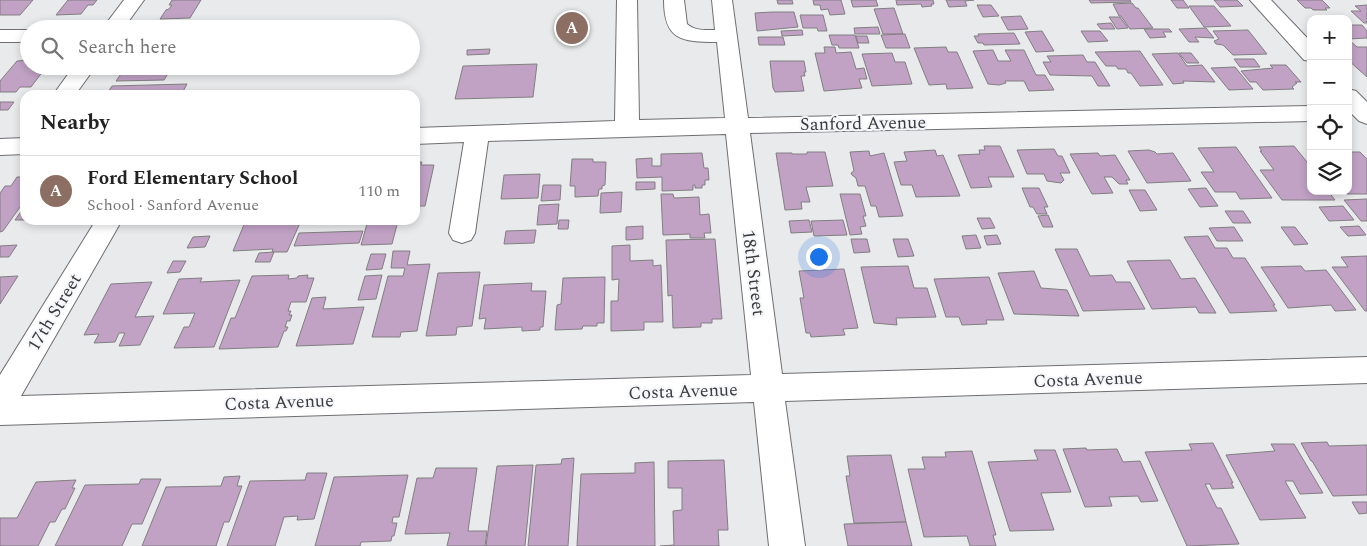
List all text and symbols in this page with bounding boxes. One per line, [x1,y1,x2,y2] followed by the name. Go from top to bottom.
[556,9,588,47] pin: A
[1307,15,1352,195] map controls
[1307,15,1352,60] button: +
[20,20,420,75] search box
[78,33,177,62] text: Search here
[38,34,66,62] icon: search
[1307,60,1352,105] button: −
[1307,105,1352,150] button: locate
[40,107,110,139] text: Nearby
[800,109,926,138] street label: Sanford Avenue
[1307,150,1352,195] button: layers
[87,164,298,193] text: Ford Elementary School
[50,179,62,203] text: A
[358,179,400,203] text: 110 m
[87,193,259,217] text: School · Sanford Avenue
[735,228,772,318] street label: 18th Street
[806,244,832,270] your location
[21,268,88,356] street label: 17th Street
[1033,364,1143,395] street label: Costa Avenue
[628,376,738,407] street label: Costa Avenue
[224,387,334,418] street label: Costa Avenue

